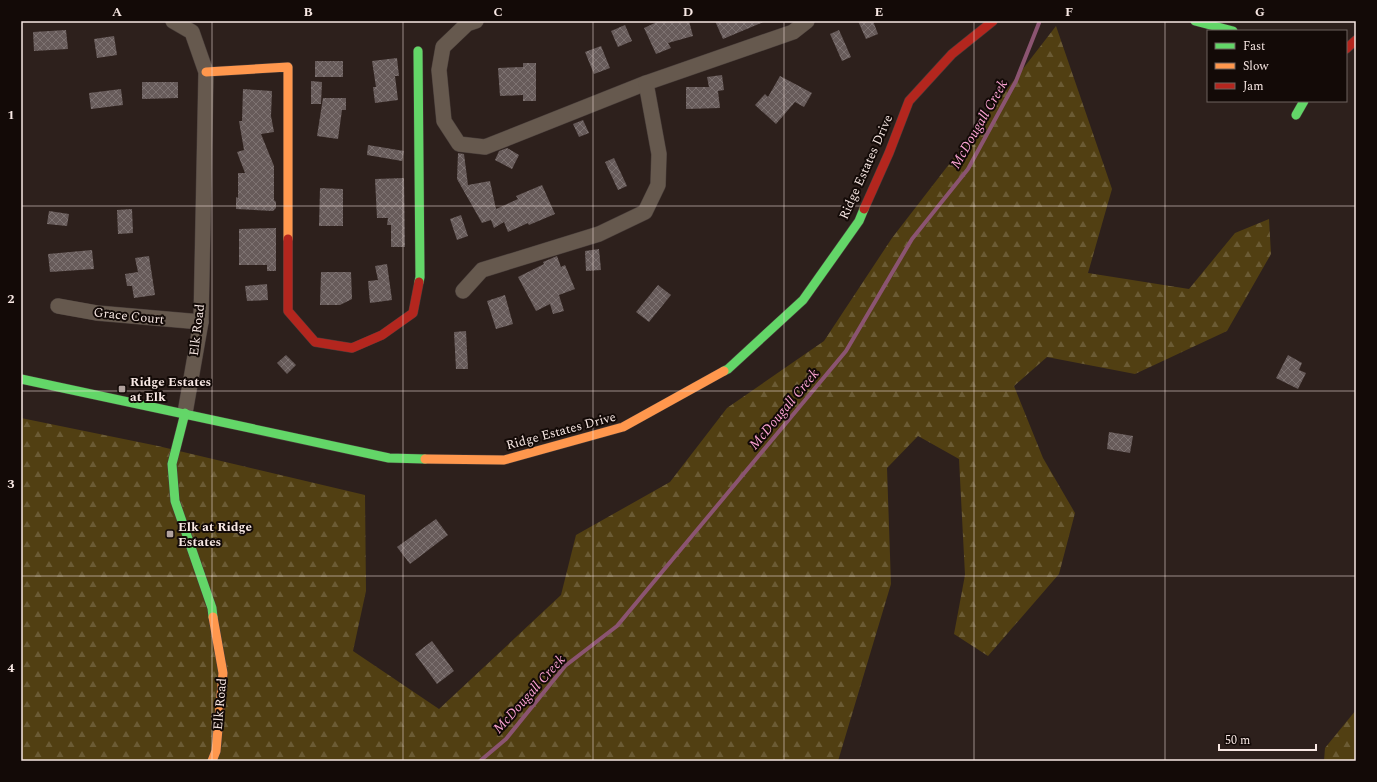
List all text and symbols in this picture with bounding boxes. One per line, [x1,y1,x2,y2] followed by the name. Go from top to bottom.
[112,2,122,22] text: A
[303,2,313,22] text: B
[493,2,503,22] text: C
[683,2,693,22] text: D
[875,2,884,22] text: E
[1065,2,1073,22] text: F
[1255,2,1265,22] text: G
[1207,30,1347,102] legend
[1243,37,1265,56] text: Fast
[1243,57,1269,76] text: Slow
[945,75,1013,172] water label: McDougall Creek
[1243,77,1264,96] text: Jam
[7,105,15,125] text: 1
[834,111,898,223] street label: Ridge Estates Drive
[7,289,15,309] text: 2
[93,302,166,330] street label: Grace Court
[184,303,210,357] street label: Elk Road
[744,364,824,454] water label: McDougall Creek
[130,372,211,407] place label: Ridge Estates at Elk
[117,384,127,394] marker: Ridge Estates at Elk
[504,407,618,455] street label: Ridge Estates Drive
[7,474,15,494] text: 3
[178,517,252,552] place label: Elk at Ridge Estates
[165,529,175,539] marker: Elk at Ridge Estates
[488,650,571,738] water label: McDougall Creek
[7,658,15,678] text: 4
[208,677,232,731] street label: Elk Road
[1219,726,1316,752] scale bar
[1225,731,1250,750] text: 50 m

